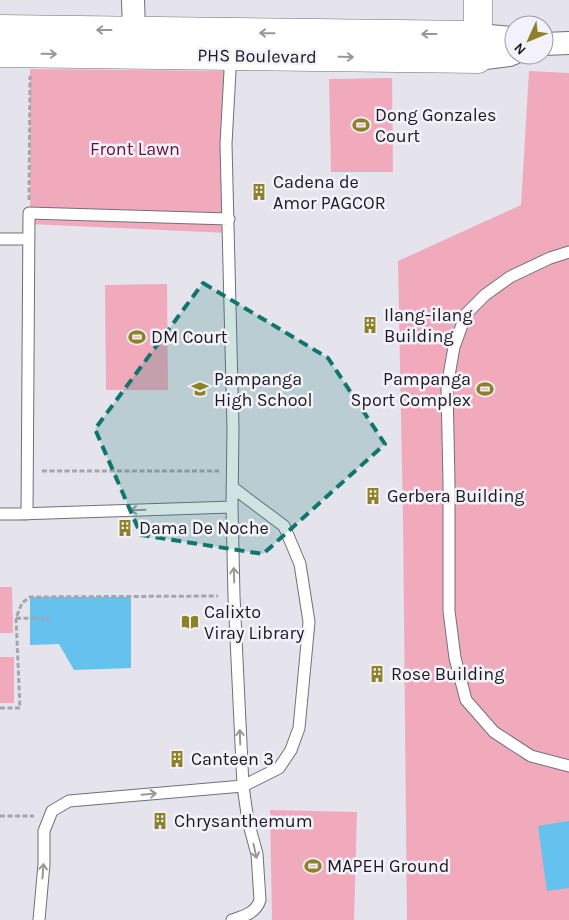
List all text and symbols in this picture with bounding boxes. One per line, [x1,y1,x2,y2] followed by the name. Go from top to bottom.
[504,15,554,65] north arrow
[97,25,113,35] one-way arrow
[259,28,276,38] one-way arrow
[422,29,438,39] one-way arrow
[510,39,530,58] text: N
[197,44,317,68] street label: PHS Boulevard
[40,49,56,59] one-way arrow
[338,52,354,62] one-way arrow
[375,104,497,147] place label: Dong Gonzales Court
[351,115,371,135] sports icon: Dong Gonzales Court
[90,138,180,160] park label: Front Lawn
[273,171,386,214] place label: Cadena de Amor PAGCOR
[249,182,269,202] building icon: Cadena de Amor PAGCOR
[384,304,473,347] place label: Ilang-ilang Building
[360,315,380,335] building icon: Ilang-ilang Building
[151,326,228,348] place label: DM Court
[127,327,147,347] sports icon: DM Court
[214,368,312,411] place label: Pampanga High School
[350,368,471,411] place label: Pampanga Sport Complex
[190,379,210,399] school or university icon: Pampanga High School
[475,379,495,399] sports icon: Pampanga Sport Complex
[387,485,525,507] place label: Gerbera Building
[363,486,383,506] building icon: Gerbera Building
[130,505,146,515] one-way arrow
[139,517,269,539] place label: Dama De Noche
[115,518,135,538] building icon: Dama De Noche
[229,567,238,583] one-way arrow
[204,601,305,644] place label: Calixto Viray Library
[180,612,200,632] library icon: Calixto Viray Library
[391,663,504,685] place label: Rose Building
[367,664,387,684] building icon: Rose Building
[236,730,245,746] one-way arrow
[191,748,274,770] place label: Canteen 3
[167,749,187,769] building icon: Canteen 3
[141,789,157,799] one-way arrow
[174,810,312,832] place label: Chrysanthemum
[150,811,170,831] building icon: Chrysanthemum
[251,842,261,858] one-way arrow
[327,855,449,877] place label: MAPEH Ground
[303,856,323,876] sports icon: MAPEH Ground
[38,864,48,880] one-way arrow

